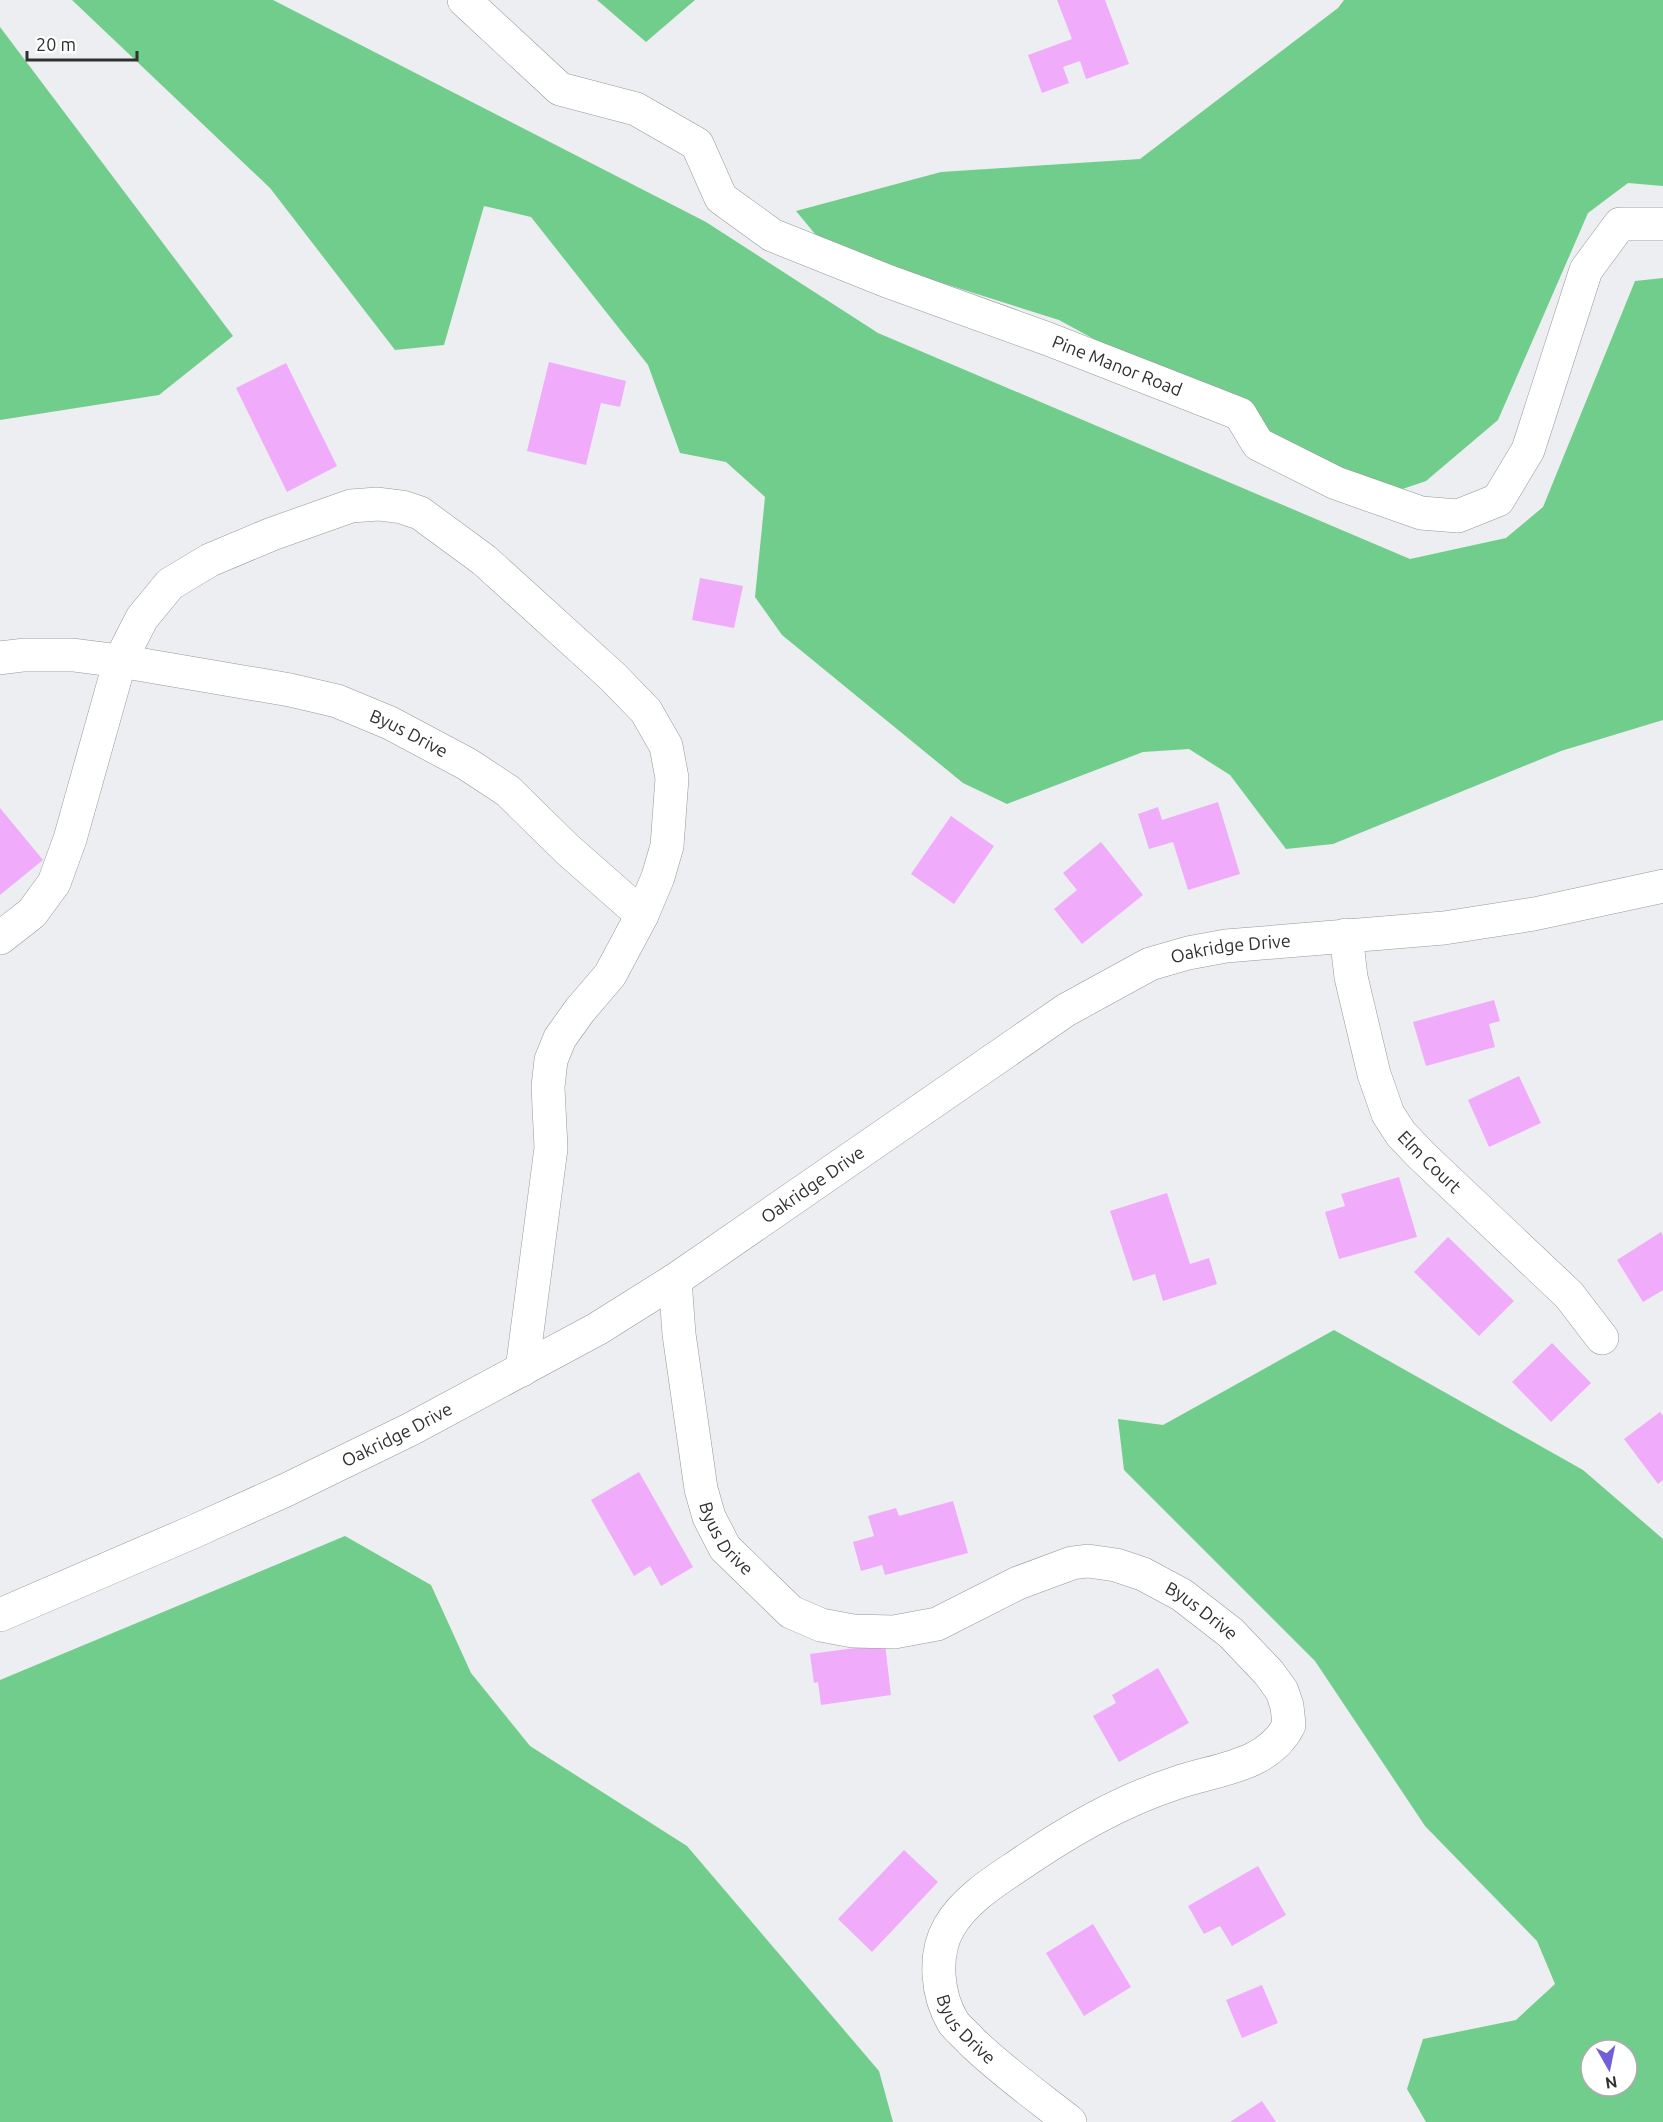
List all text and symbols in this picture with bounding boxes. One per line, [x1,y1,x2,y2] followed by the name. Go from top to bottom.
[27,24,136,62] scale bar
[36,34,76,54] text: 20 m
[1050,331,1185,399] street label: Pine Manor Road
[367,705,451,761] street label: Byus Drive
[1168,930,1291,967] street label: Oakridge Drive
[1394,1126,1466,1197] street label: Elm Court
[757,1141,868,1227] street label: Oakridge Drive
[338,1398,455,1470] street label: Oakridge Drive
[696,1499,758,1579] street label: Byus Drive
[1162,1577,1243,1643] street label: Byus Drive
[933,1992,1000,2068] street label: Byus Drive
[1579,2038,1639,2098] north arrow
[1604,2073,1619,2093] text: N

